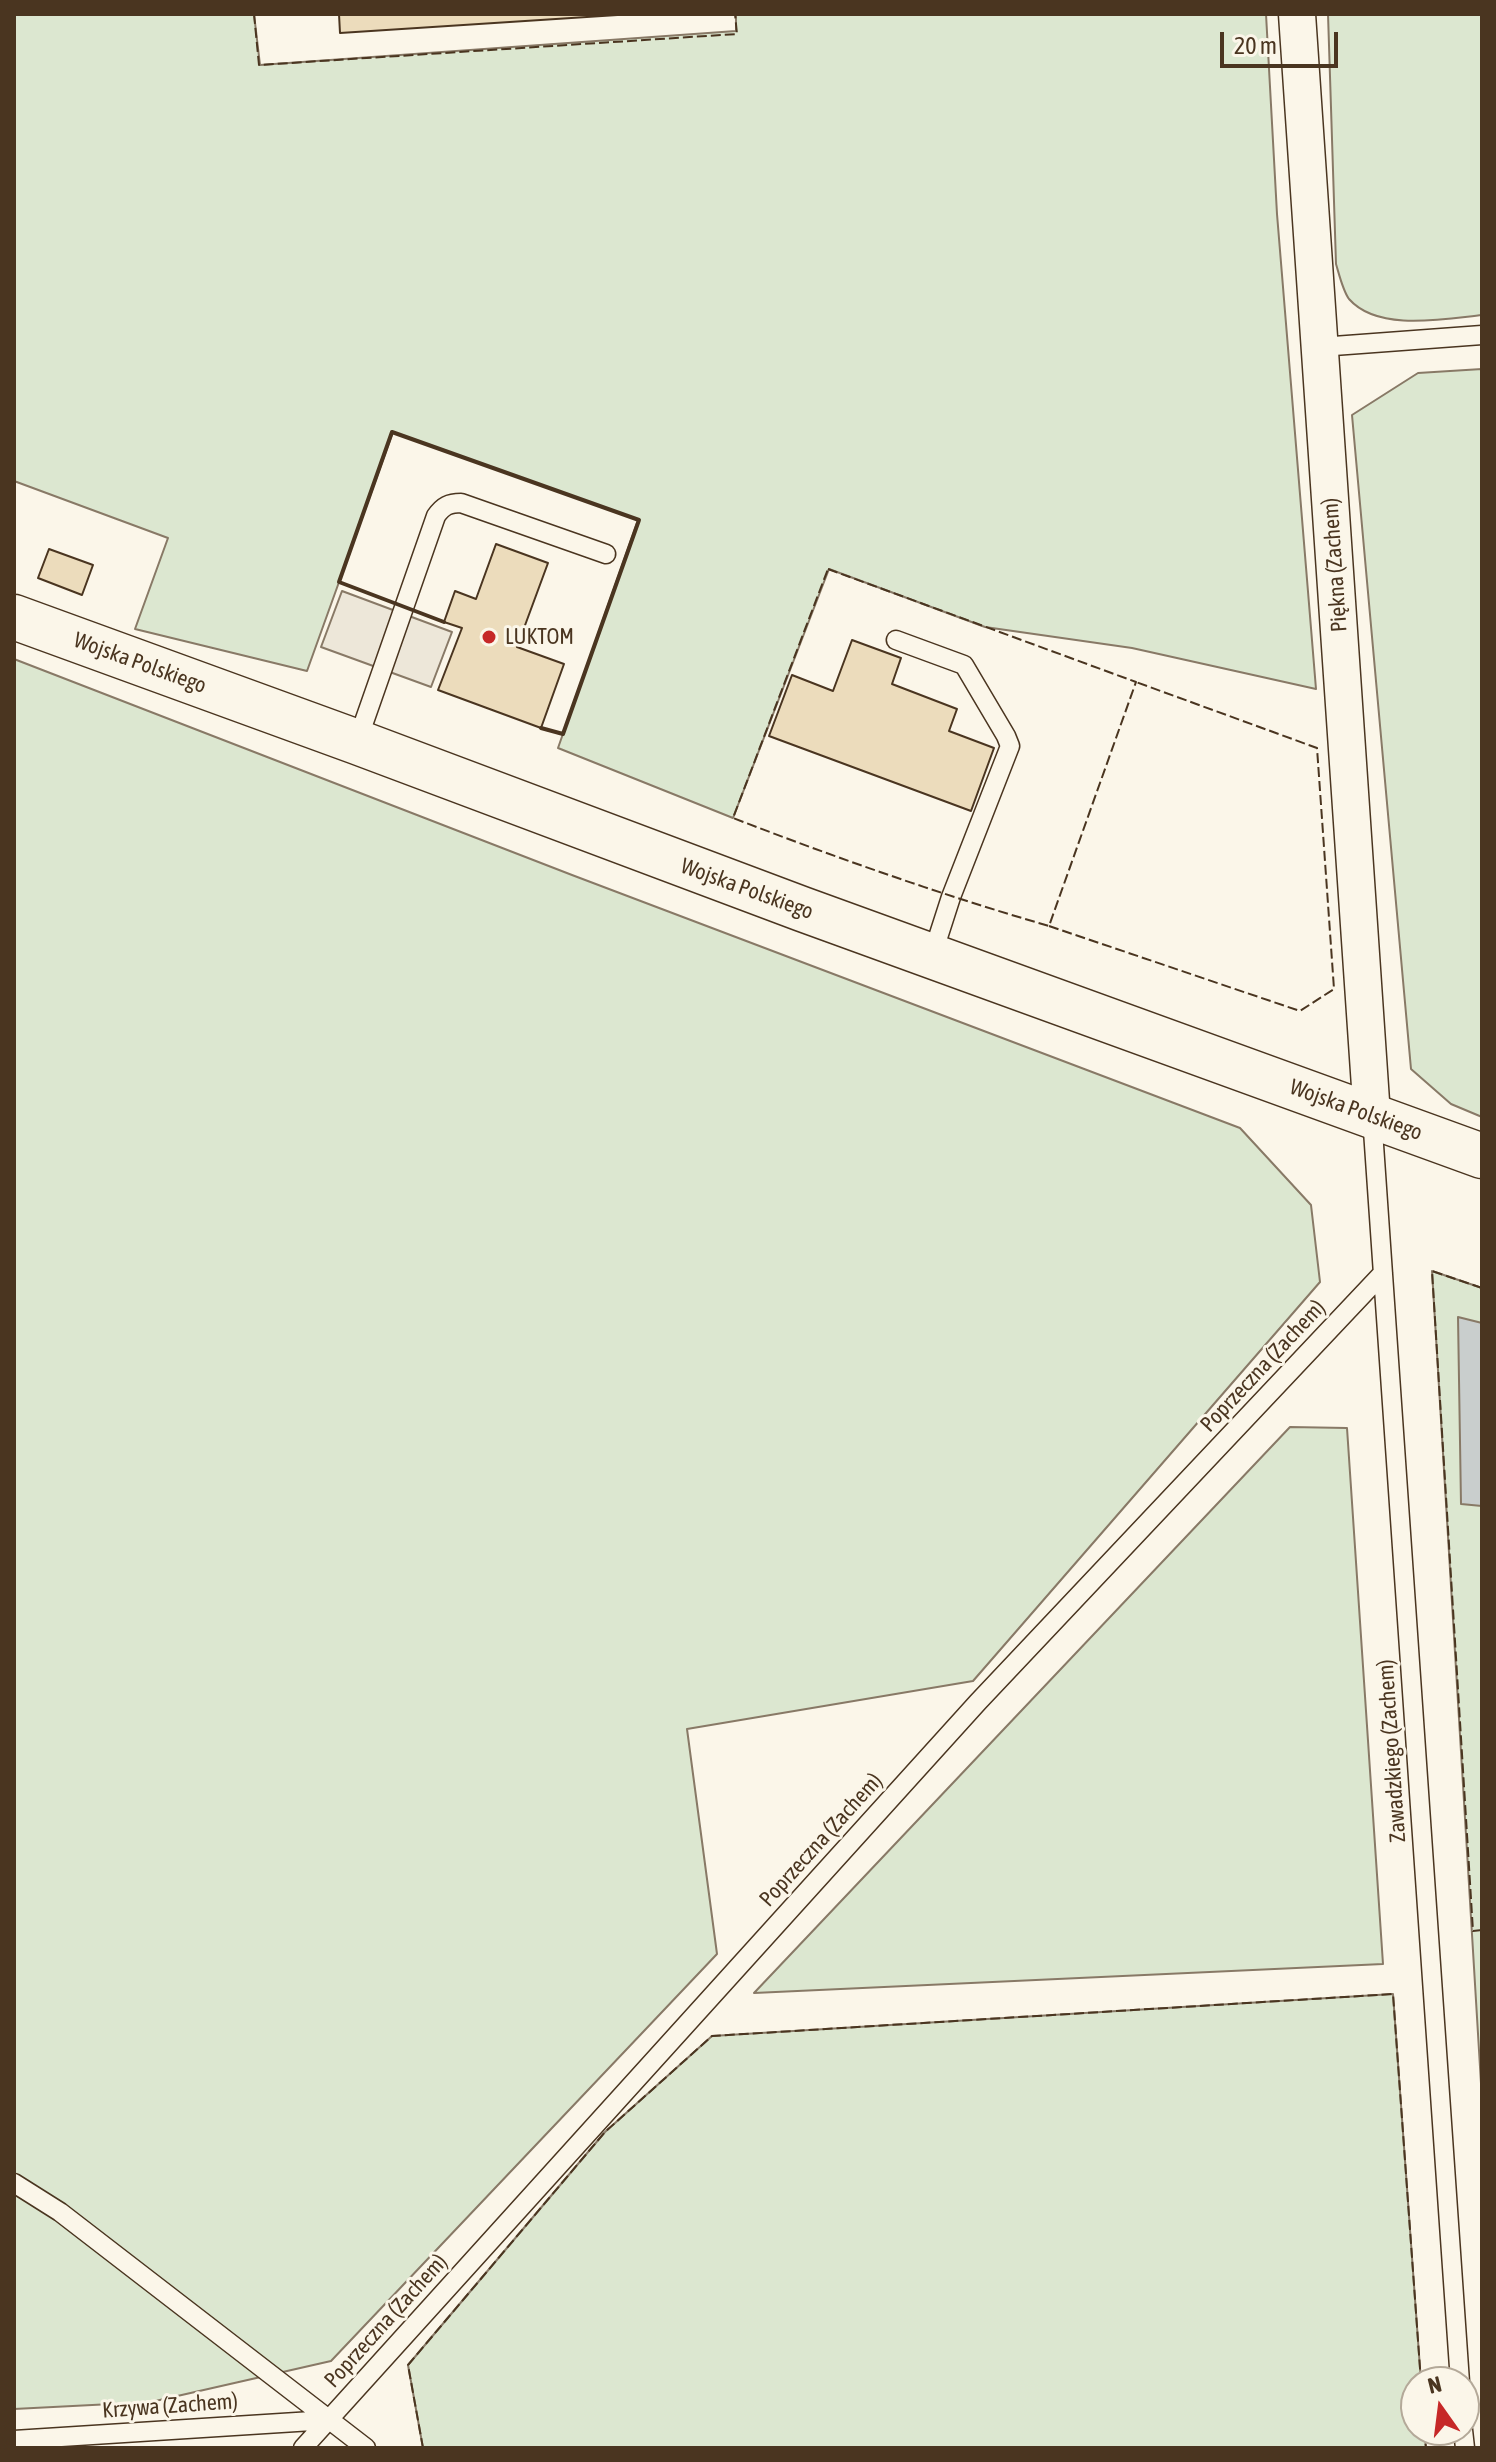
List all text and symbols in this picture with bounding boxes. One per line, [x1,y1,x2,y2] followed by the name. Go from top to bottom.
[1224,16,1342,66] scale bar
[1234,32,1277,59] text: 20 m
[1317,497,1353,633] street label: Piękna (Zachem)
[505,624,574,650] place label: LUKTOM
[70,627,210,699] street label: Wojska Polskiego
[480,628,498,646] marker: LUKTOM
[677,853,817,925] street label: Wojska Polskiego
[1286,1074,1426,1146] street label: Wojska Polskiego
[1195,1295,1331,1437] street label: Poprzeczna (Zachem)
[1372,1659,1412,1843] street label: Zawadzkiego (Zachem)
[754,1768,888,1912] street label: Poprzeczna (Zachem)
[319,2249,453,2393] street label: Poprzeczna (Zachem)
[1400,2366,1480,2446] north arrow
[1425,2370,1444,2399] text: N
[101,2388,239,2424] street label: Krzywa (Zachem)

